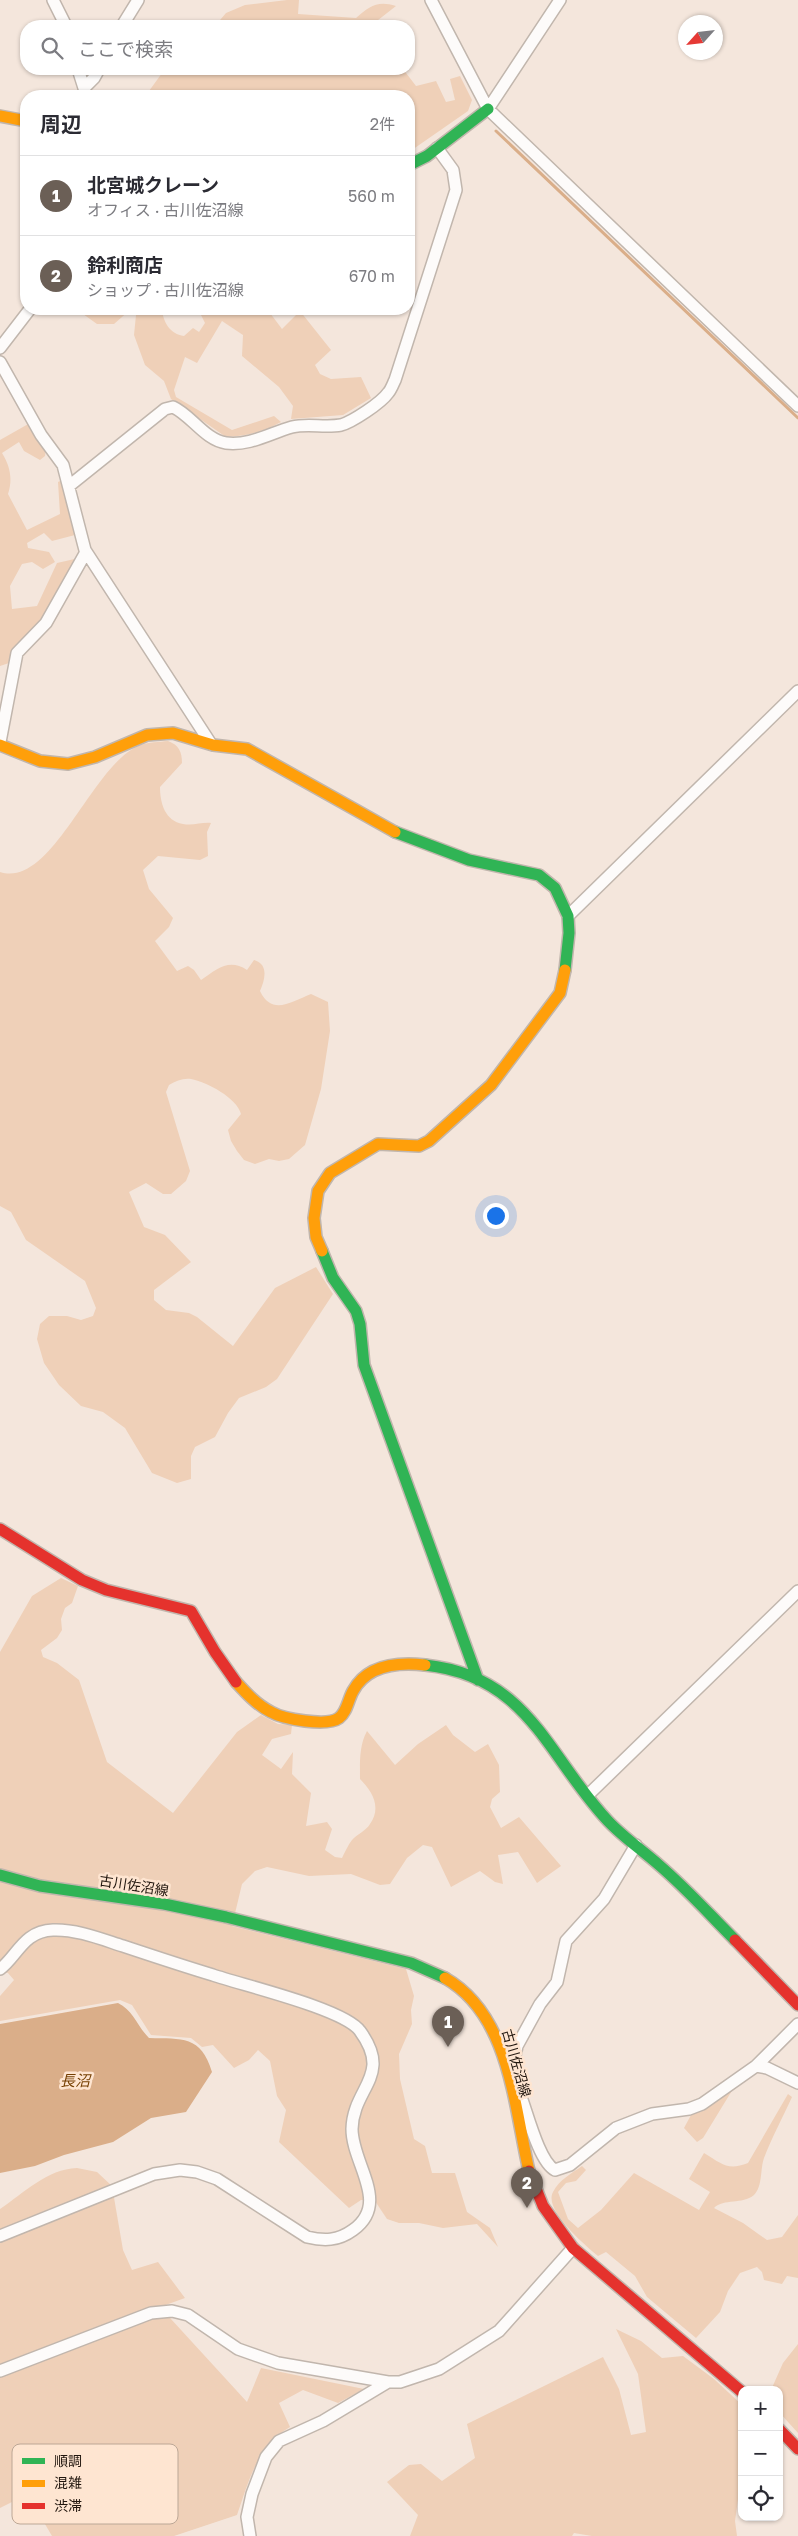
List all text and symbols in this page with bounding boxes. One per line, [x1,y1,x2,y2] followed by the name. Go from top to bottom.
[678,15,723,60] north arrow
[20,20,415,75] search box
[38,34,66,62] icon: search
[78,37,173,60] text: ここで検索
[40,111,82,137] text: 周辺
[370,114,395,134] text: 2件
[87,173,219,196] text: 北宮城クレーン
[52,186,60,206] text: 1
[348,186,395,206] text: 560 m
[87,200,243,220] text: オフィス · 古川佐沼線
[87,253,163,276] text: 鈴利商店
[51,266,61,286] text: 2
[349,266,395,286] text: 670 m
[87,280,244,300] text: ショップ · 古川佐沼線
[483,1203,509,1229] your location
[98,1871,170,1899] street label: 古川佐沼線
[432,2006,464,2047] pin: 1
[499,2027,535,2099] street label: 古川佐沼線
[60,2071,92,2089] water label: 長沼
[511,2167,543,2208] pin: 2
[738,2386,783,2521] map controls
[738,2386,783,2431] button: +
[738,2431,783,2476] button: −
[12,2444,178,2524] legend
[54,2452,82,2469] text: 順調
[54,2474,82,2491] text: 混雑
[738,2476,783,2521] button: locate
[54,2497,82,2514] text: 渋滞

